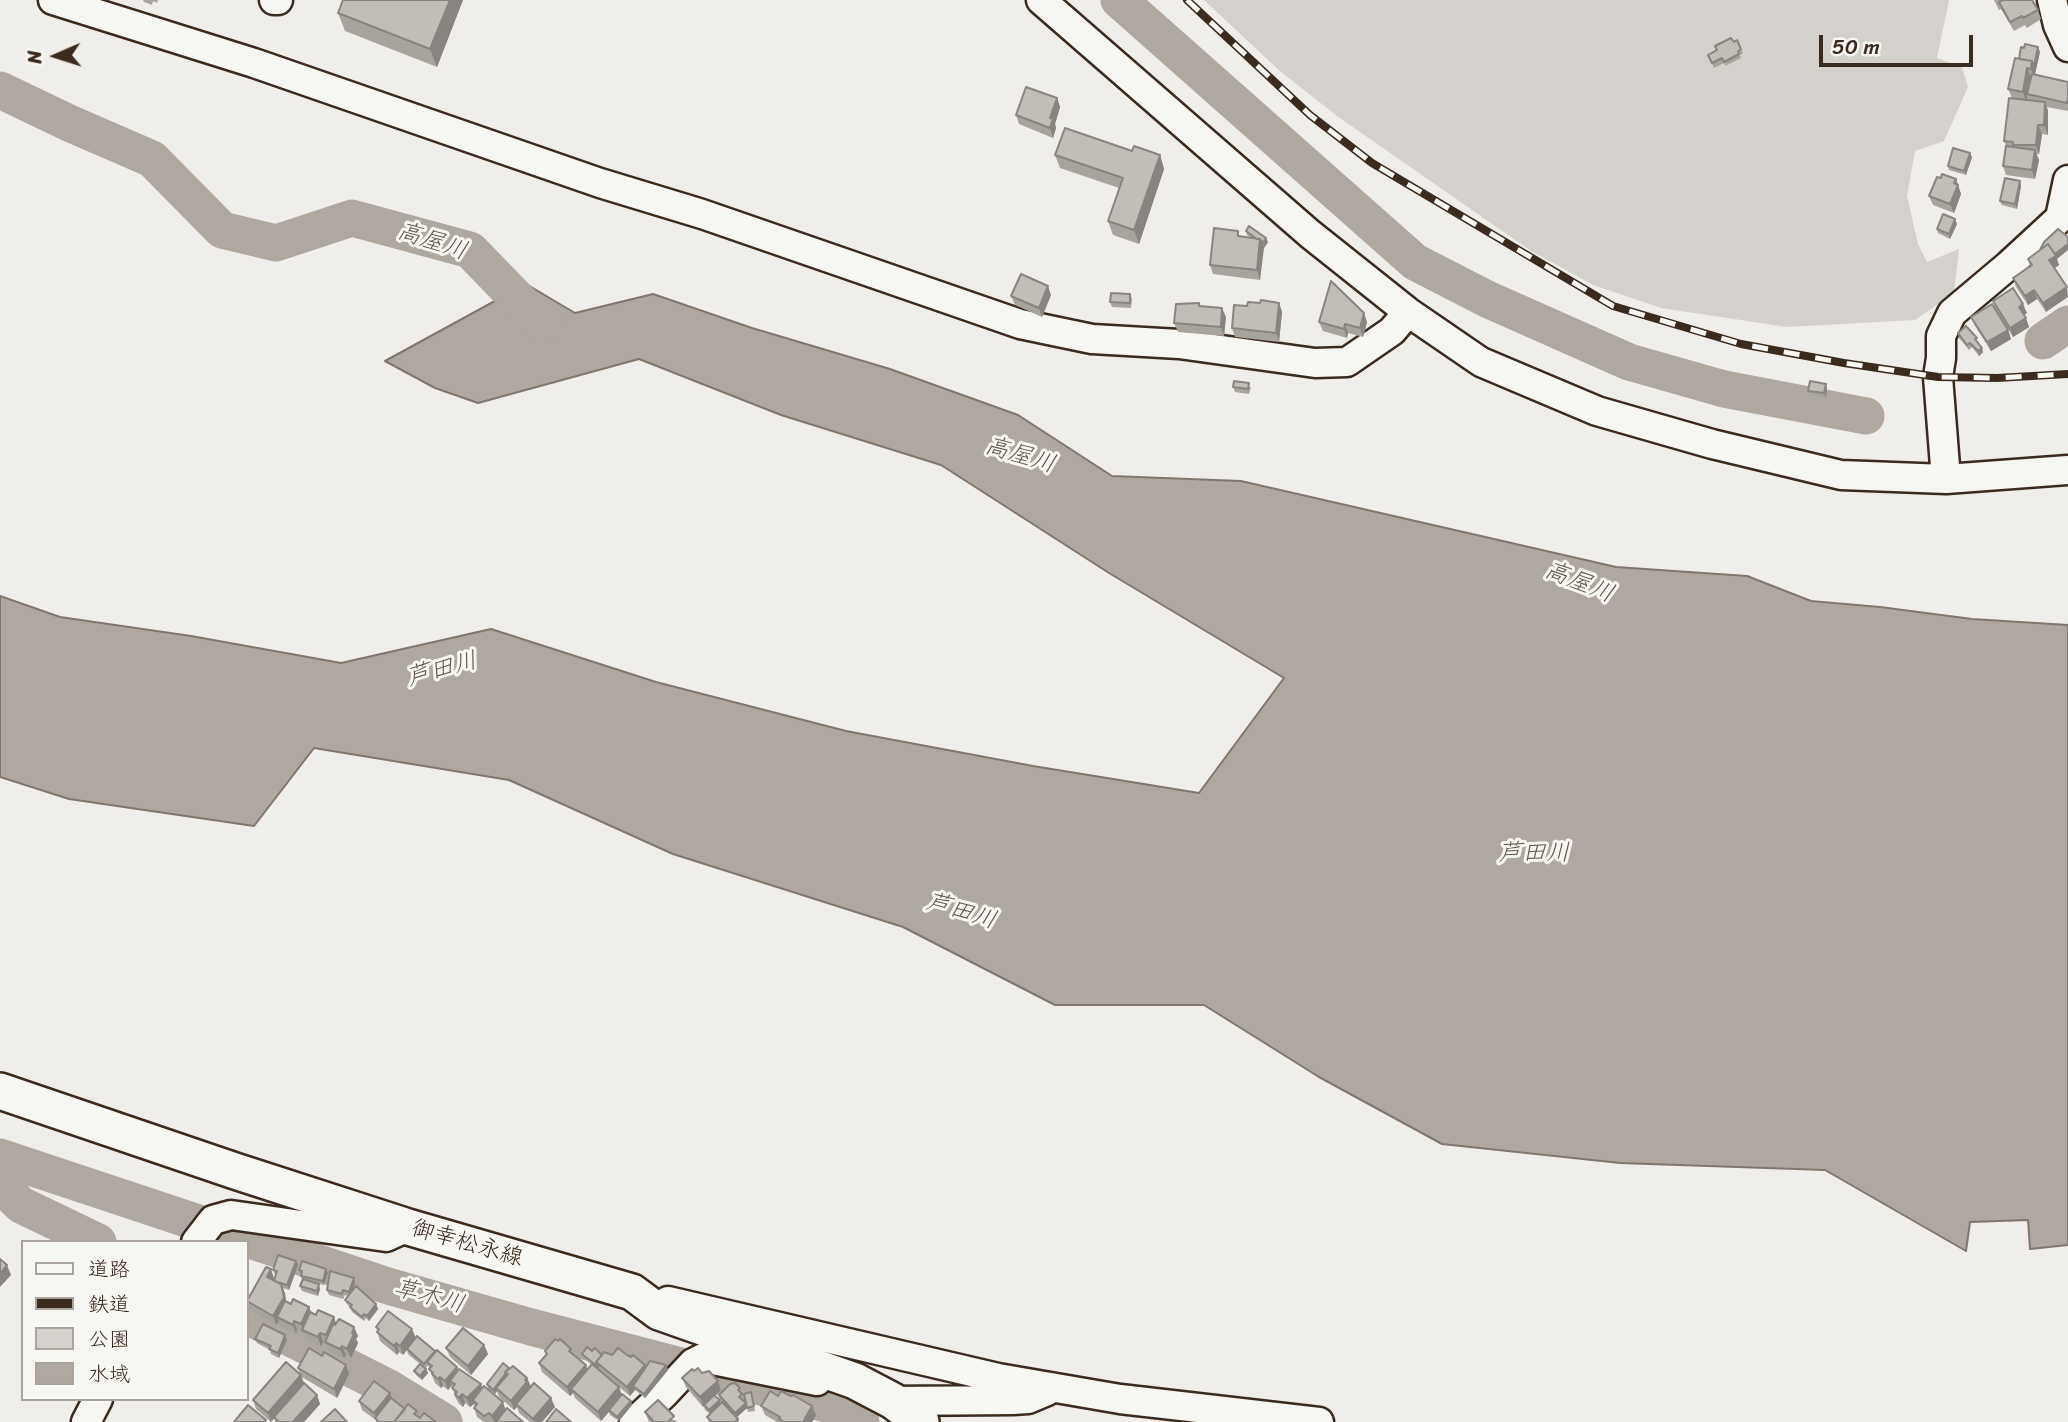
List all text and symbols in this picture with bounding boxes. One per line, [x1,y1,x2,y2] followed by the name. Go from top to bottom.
[21,21,91,91] north arrow
[1823,21,1977,65] scale bar
[1832,28,1880,66] text: 50 m
[18,50,51,65] text: N
[393,217,471,267] water label: 高屋川
[981,432,1059,480] water label: 高屋川
[1540,556,1618,610] water label: 高屋川
[403,647,481,693] water label: 芦田川
[1498,840,1570,868] water label: 芦田川
[922,888,1000,936] water label: 芦田川
[408,1215,526,1273] street label: 御幸松永線
[21,1240,248,1401] legend
[88,1250,130,1288] text: 道路
[390,1274,468,1320] water label: 草木川
[88,1285,130,1323] text: 鉄道
[88,1320,130,1358] text: 公園
[88,1355,130,1393] text: 水域

